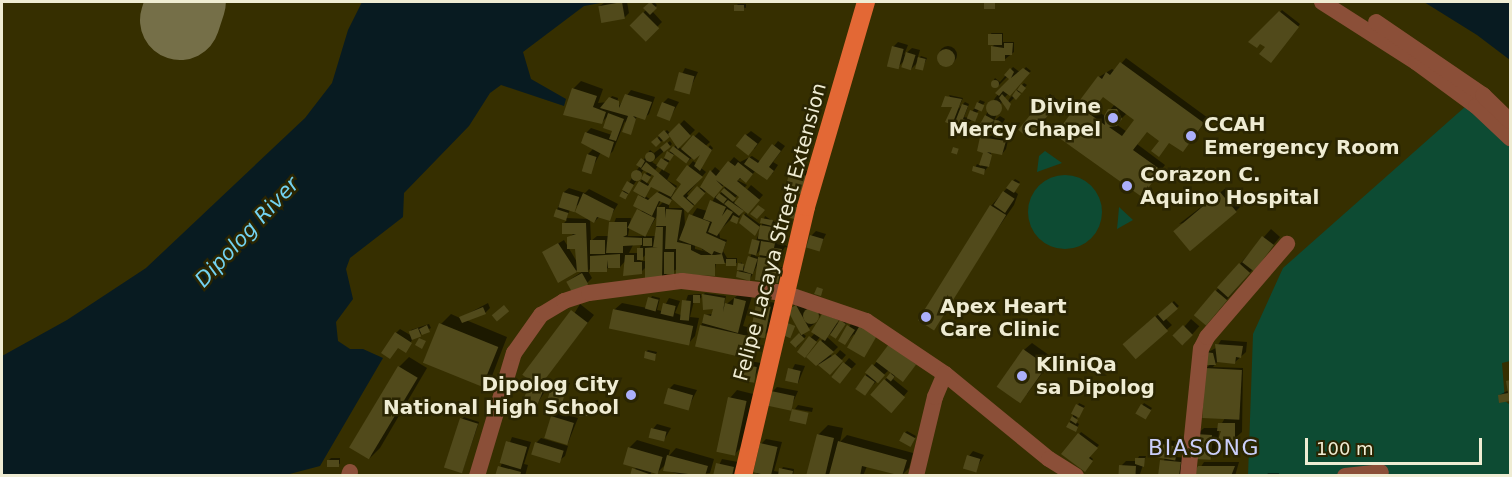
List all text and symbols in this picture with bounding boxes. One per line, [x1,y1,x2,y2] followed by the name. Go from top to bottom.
[729,80,831,384] street label: Felipe Lacaya Street Extension
[949,94,1101,141] place label: Divine Mercy Chapel
[1106,111,1120,125] marker: Divine Mercy Chapel
[1204,112,1400,159] place label: CCAH Emergency Room
[1182,127,1200,145] marker: CCAH Emergency Room
[1140,162,1319,209] place label: Corazon C. Aquino Hospital
[190,172,304,292] water label: Dipolog River
[1118,177,1136,195] marker: Corazon C. Aquino Hospital
[940,294,1066,341] place label: Apex Heart Care Clinic
[917,308,935,326] marker: Apex Heart Care Clinic
[1036,352,1155,399] place label: KliniQa sa Dipolog
[1013,367,1031,385] marker: KliniQa sa Dipolog
[383,372,619,419] place label: Dipolog City National High School
[624,388,638,402] marker: Dipolog City National High School
[1308,426,1485,464] scale bar
[1148,435,1260,461] district label: BIASONG
[1316,438,1374,459] text: 100 m

